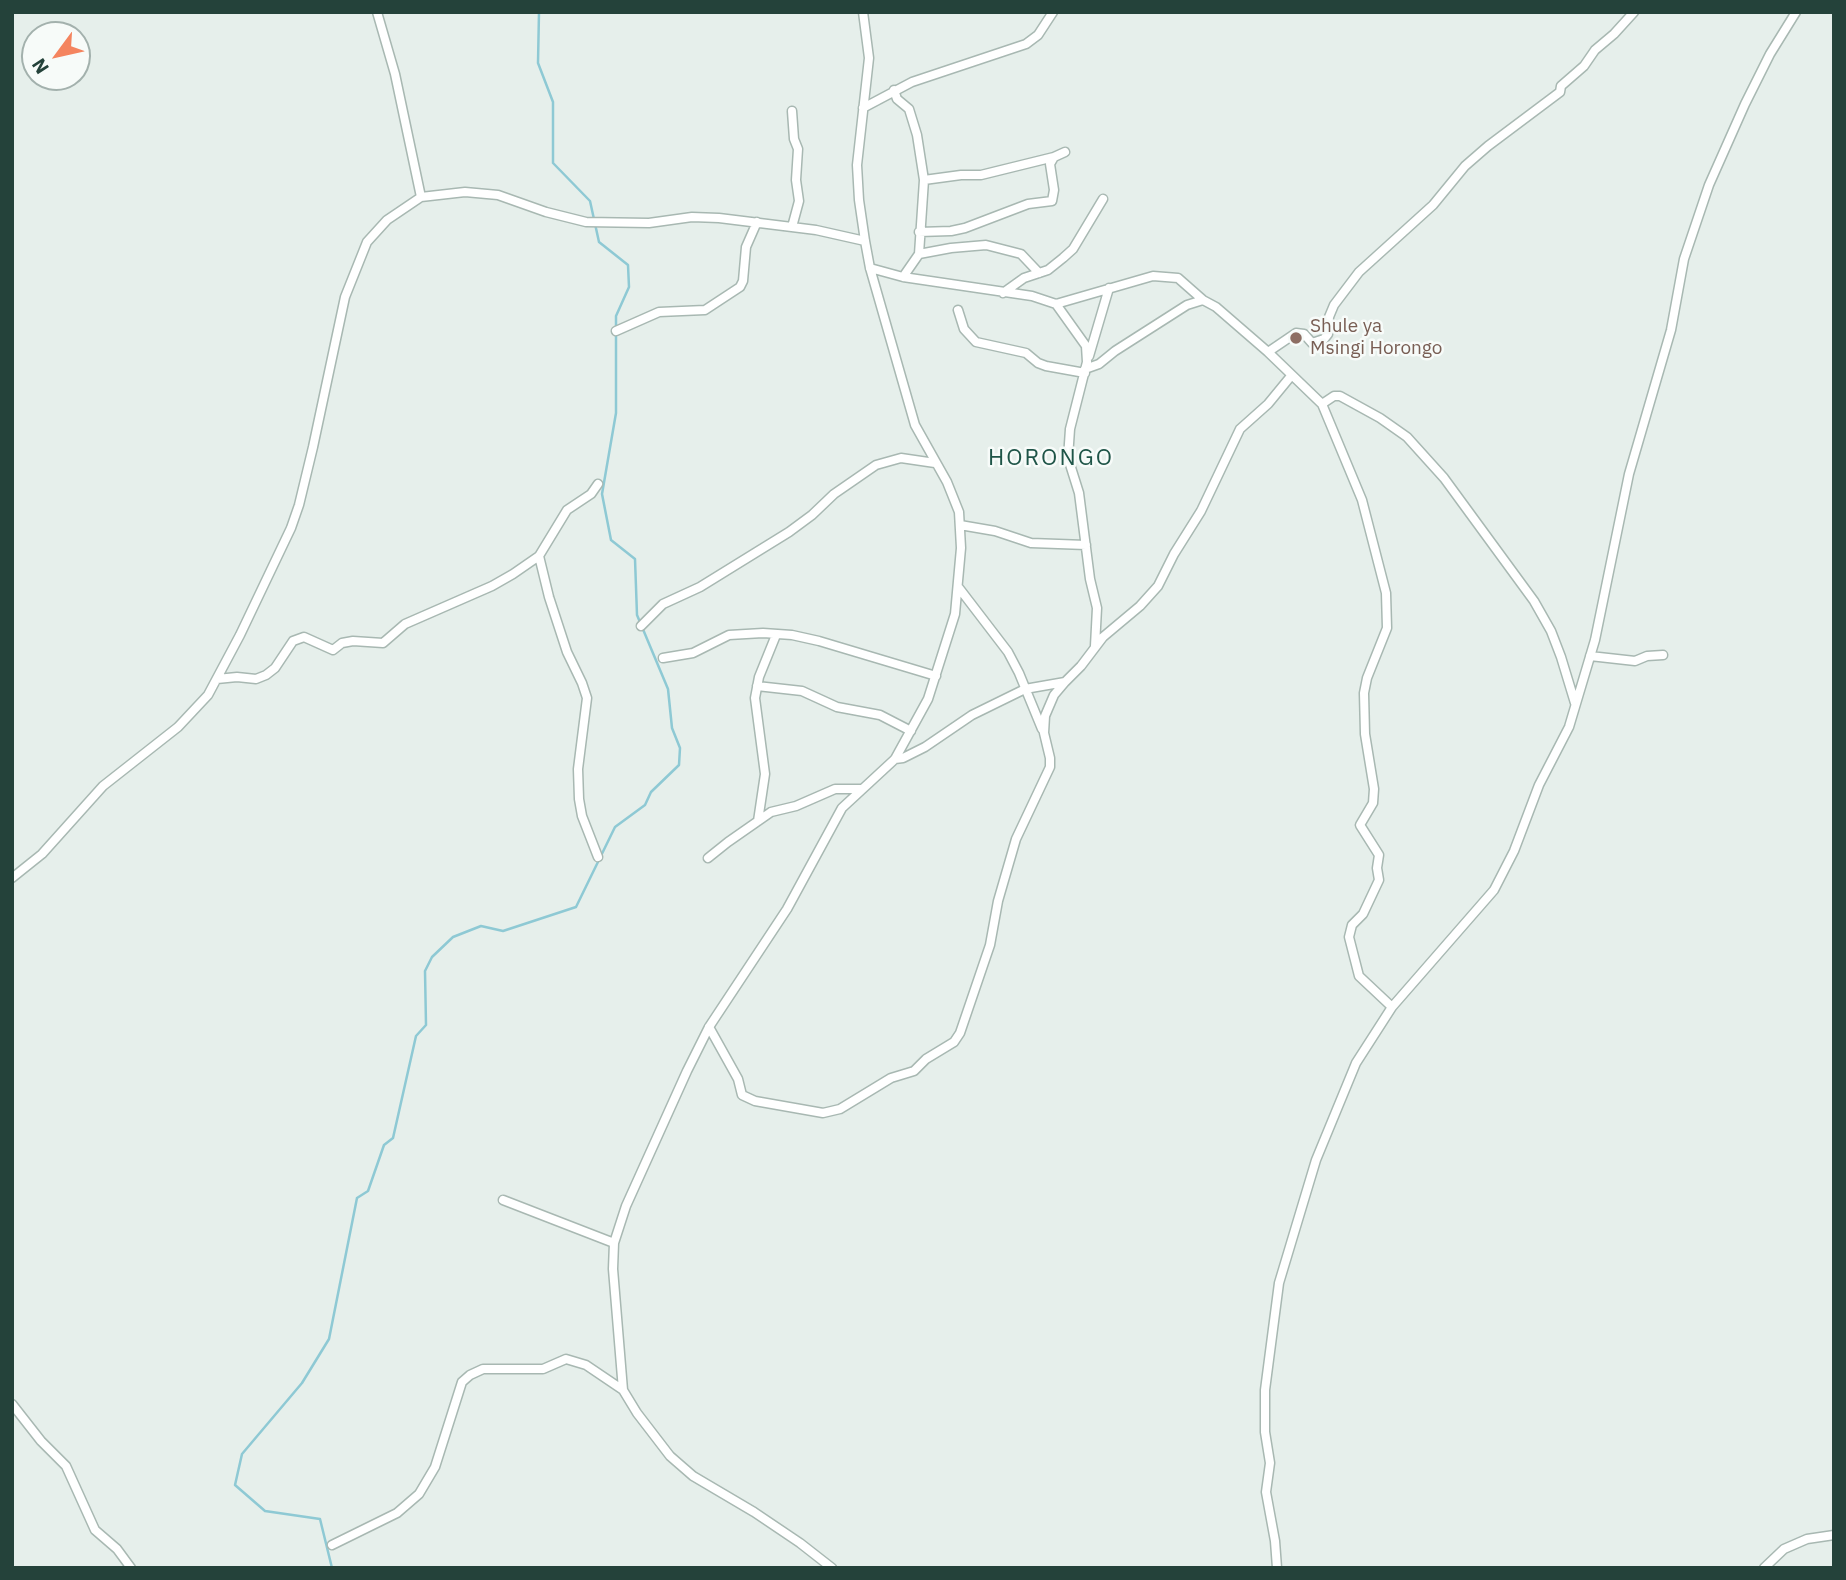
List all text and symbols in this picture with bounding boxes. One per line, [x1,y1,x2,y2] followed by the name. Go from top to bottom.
[21,21,91,91] north arrow
[26,54,54,79] text: N
[1310,316,1442,360] place label: Shule ya Msingi Horongo
[1288,330,1304,346] marker: Shule ya Msingi Horongo
[989,444,1113,472] district label: HORONGO

